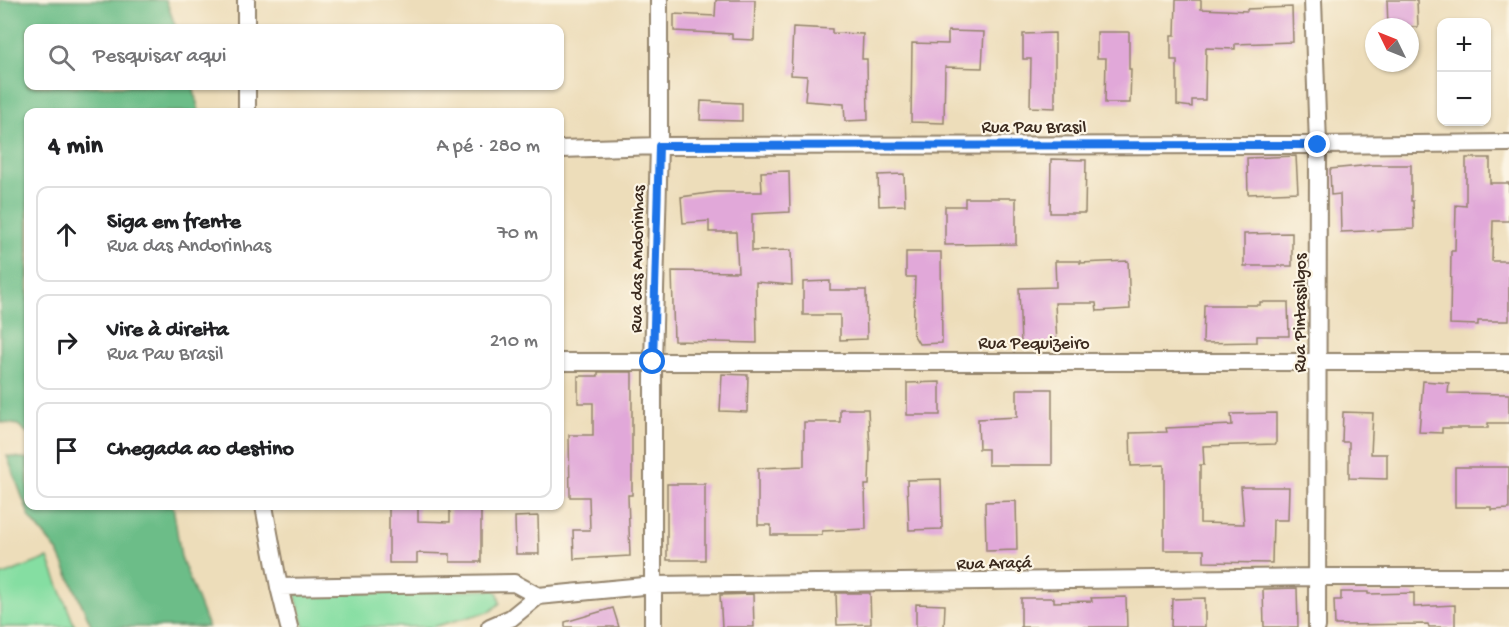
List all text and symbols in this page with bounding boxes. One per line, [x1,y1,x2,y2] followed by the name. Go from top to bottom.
[1365,18,1419,72] north arrow
[1437,18,1491,126] map controls
[1437,18,1491,72] button: +
[24,24,564,90] search box
[45,41,78,74] icon: search
[93,44,227,70] text: Pesquisar aqui
[1437,72,1491,126] button: −
[982,118,1086,139] street label: Rua Pau Brasil
[1304,131,1330,157] route end
[48,132,103,163] text: 4 min
[436,136,540,159] text: A pé · 280 m
[627,184,650,333] street label: Rua das Andorinhas
[107,210,241,236] text: Siga em frente
[50,218,83,251] icon: ahead
[497,223,538,246] text: 70 m
[107,236,271,259] text: Rua das Andorinhas
[1291,252,1312,373] street label: Rua Pintassilgos
[107,318,229,344] text: Vire à direita
[50,326,83,359] icon: right
[490,331,538,354] text: 210 m
[978,334,1090,355] street label: Rua Pequizeiro
[107,344,223,367] text: Rua Pau Brasil
[639,348,665,374] route start
[50,434,83,467] icon: arrive
[107,437,294,463] text: Chegada ao destino
[956,553,1033,576] street label: Rua Araçá

